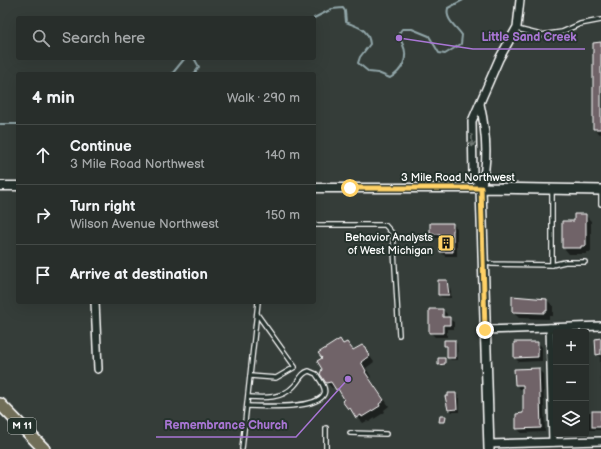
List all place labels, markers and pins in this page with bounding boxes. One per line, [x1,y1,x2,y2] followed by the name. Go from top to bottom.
[473,25,585,49] callout: Little Sand Creek
[345,231,434,257] place label: Behavior Analysts of West Michigan
[436,233,456,253] building icon: Behavior Analysts of West Michigan
[156,413,296,437] callout: Remembrance Church

